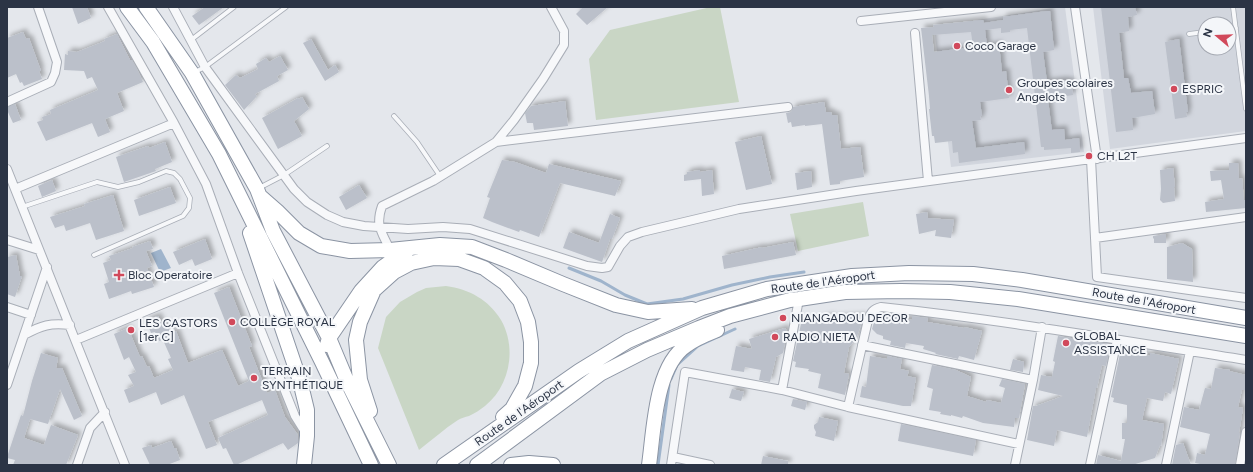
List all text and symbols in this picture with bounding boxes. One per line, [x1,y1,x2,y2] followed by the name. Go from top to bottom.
[1197,16,1237,56] north arrow
[1200,27,1216,39] text: N
[965,39,1036,53] place label: Coco Garage
[952,41,962,51] marker: Coco Garage
[1017,76,1113,104] place label: Groupes scolaires Angelots
[1182,82,1223,96] place label: ESPRIC
[1169,84,1179,94] marker: ESPRIC
[1004,85,1014,95] marker: Groupes scolaires Angelots
[1097,149,1138,163] place label: CH L2T
[1084,151,1094,161] marker: CH L2T
[128,268,213,282] place label: Bloc Operatoire
[770,268,876,296] street label: Route de l'Aéroport
[113,269,125,281] marker: Bloc Operatoire
[1091,285,1197,317] street label: Route de l'Aéroport
[791,311,908,325] place label: NIANGADOU DECOR
[778,313,788,323] marker: NIANGADOU DECOR
[240,315,336,329] place label: COLLÈGE ROYAL
[139,316,218,344] place label: LES CASTORS [1er C]
[227,317,237,327] marker: COLLÈGE ROYAL
[126,325,136,335] marker: LES CASTORS [1er C]
[1074,329,1146,357] place label: GLOBAL ASSISTANCE
[783,330,856,344] place label: RADIO NIETA
[770,332,780,342] marker: RADIO NIETA
[1061,338,1071,348] marker: GLOBAL ASSISTANCE
[262,364,343,392] place label: TERRAIN SYNTHÉTIQUE
[249,373,259,383] marker: TERRAIN SYNTHÉTIQUE
[472,377,566,449] street label: Route de l'Aéroport

